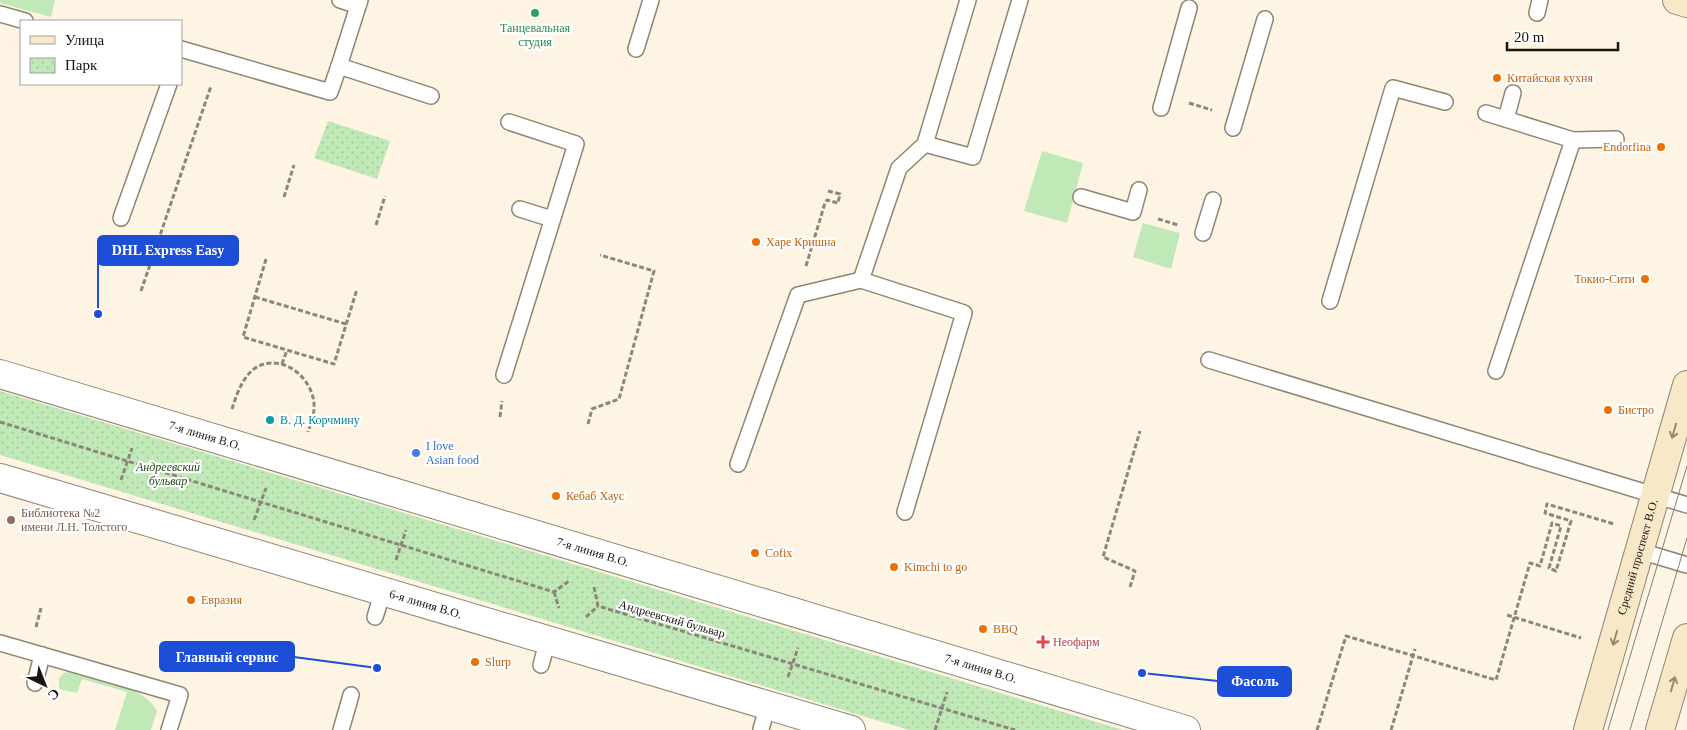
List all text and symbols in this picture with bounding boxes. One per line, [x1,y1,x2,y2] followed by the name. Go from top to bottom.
[529,7,541,19] marker: Танцевальная студия
[20,20,182,85] legend
[1507,20,1618,52] scale bar
[500,21,571,49] place label: Танцевальная студия
[1514,29,1545,45] text: 20 m
[65,32,104,48] text: Улица
[65,57,98,73] text: Парк
[1507,71,1593,85] place label: Китайская кухня
[1491,72,1503,84] marker: Китайская кухня
[1603,140,1652,154] place label: Endorfina
[1655,141,1667,153] marker: Endorfina
[766,235,836,249] place label: Харе Кришна
[98,236,238,265] callout: DHL Express Easy
[750,236,762,248] marker: Харе Кришна
[112,243,224,258] text: DHL Express Easy
[1574,272,1636,286] place label: Токио-Сити
[1639,273,1651,285] marker: Токио-Сити
[1618,403,1654,417] place label: Бистро
[1602,404,1614,416] marker: Бистро
[280,413,360,427] place label: В. Д. Корчмину
[264,414,276,426] marker: В. Д. Корчмину
[167,418,243,453] street label: 7-я линия В.О.
[1668,423,1678,439] one-way arrow
[426,439,479,467] place label: I love Asian food
[410,447,422,459] marker: I love Asian food
[135,460,200,488] park label: Андреевский бульвар
[566,489,624,503] place label: Кебаб Хаус
[550,490,562,502] marker: Кебаб Хаус
[1614,497,1661,617] street label: Средний проспект В.О.
[21,506,127,534] place label: Библиотека №2 имени Л.Н. Толстого
[5,514,17,526] marker: Библиотека №2 имени Л.Н. Толстого
[555,534,631,569] street label: 7-я линия В.О.
[765,546,792,560] place label: Cofix
[749,547,761,559] marker: Cofix
[904,560,967,574] place label: Kimchi to go
[888,561,900,573] marker: Kimchi to go
[388,587,464,621] street label: 6-я линия В.О.
[201,593,242,607] place label: Евразия
[185,594,197,606] marker: Евразия
[617,597,727,641] street label: Андреевский бульвар
[993,622,1018,636] place label: BBQ
[977,623,989,635] marker: BBQ
[1609,630,1619,646] one-way arrow
[1053,635,1100,649] place label: Неофарм
[1037,636,1049,648] marker: Неофарм
[160,642,294,671] callout: Главный сервис
[176,650,278,665] text: Главный сервис
[943,651,1019,686] street label: 7-я линия В.О.
[485,655,511,669] place label: Slurp
[469,656,481,668] marker: Slurp
[20,660,70,710] north arrow
[1218,667,1291,696] callout: Фасоль
[1231,674,1279,689] text: Фасоль
[1669,676,1679,692] one-way arrow
[45,685,62,703] text: С

